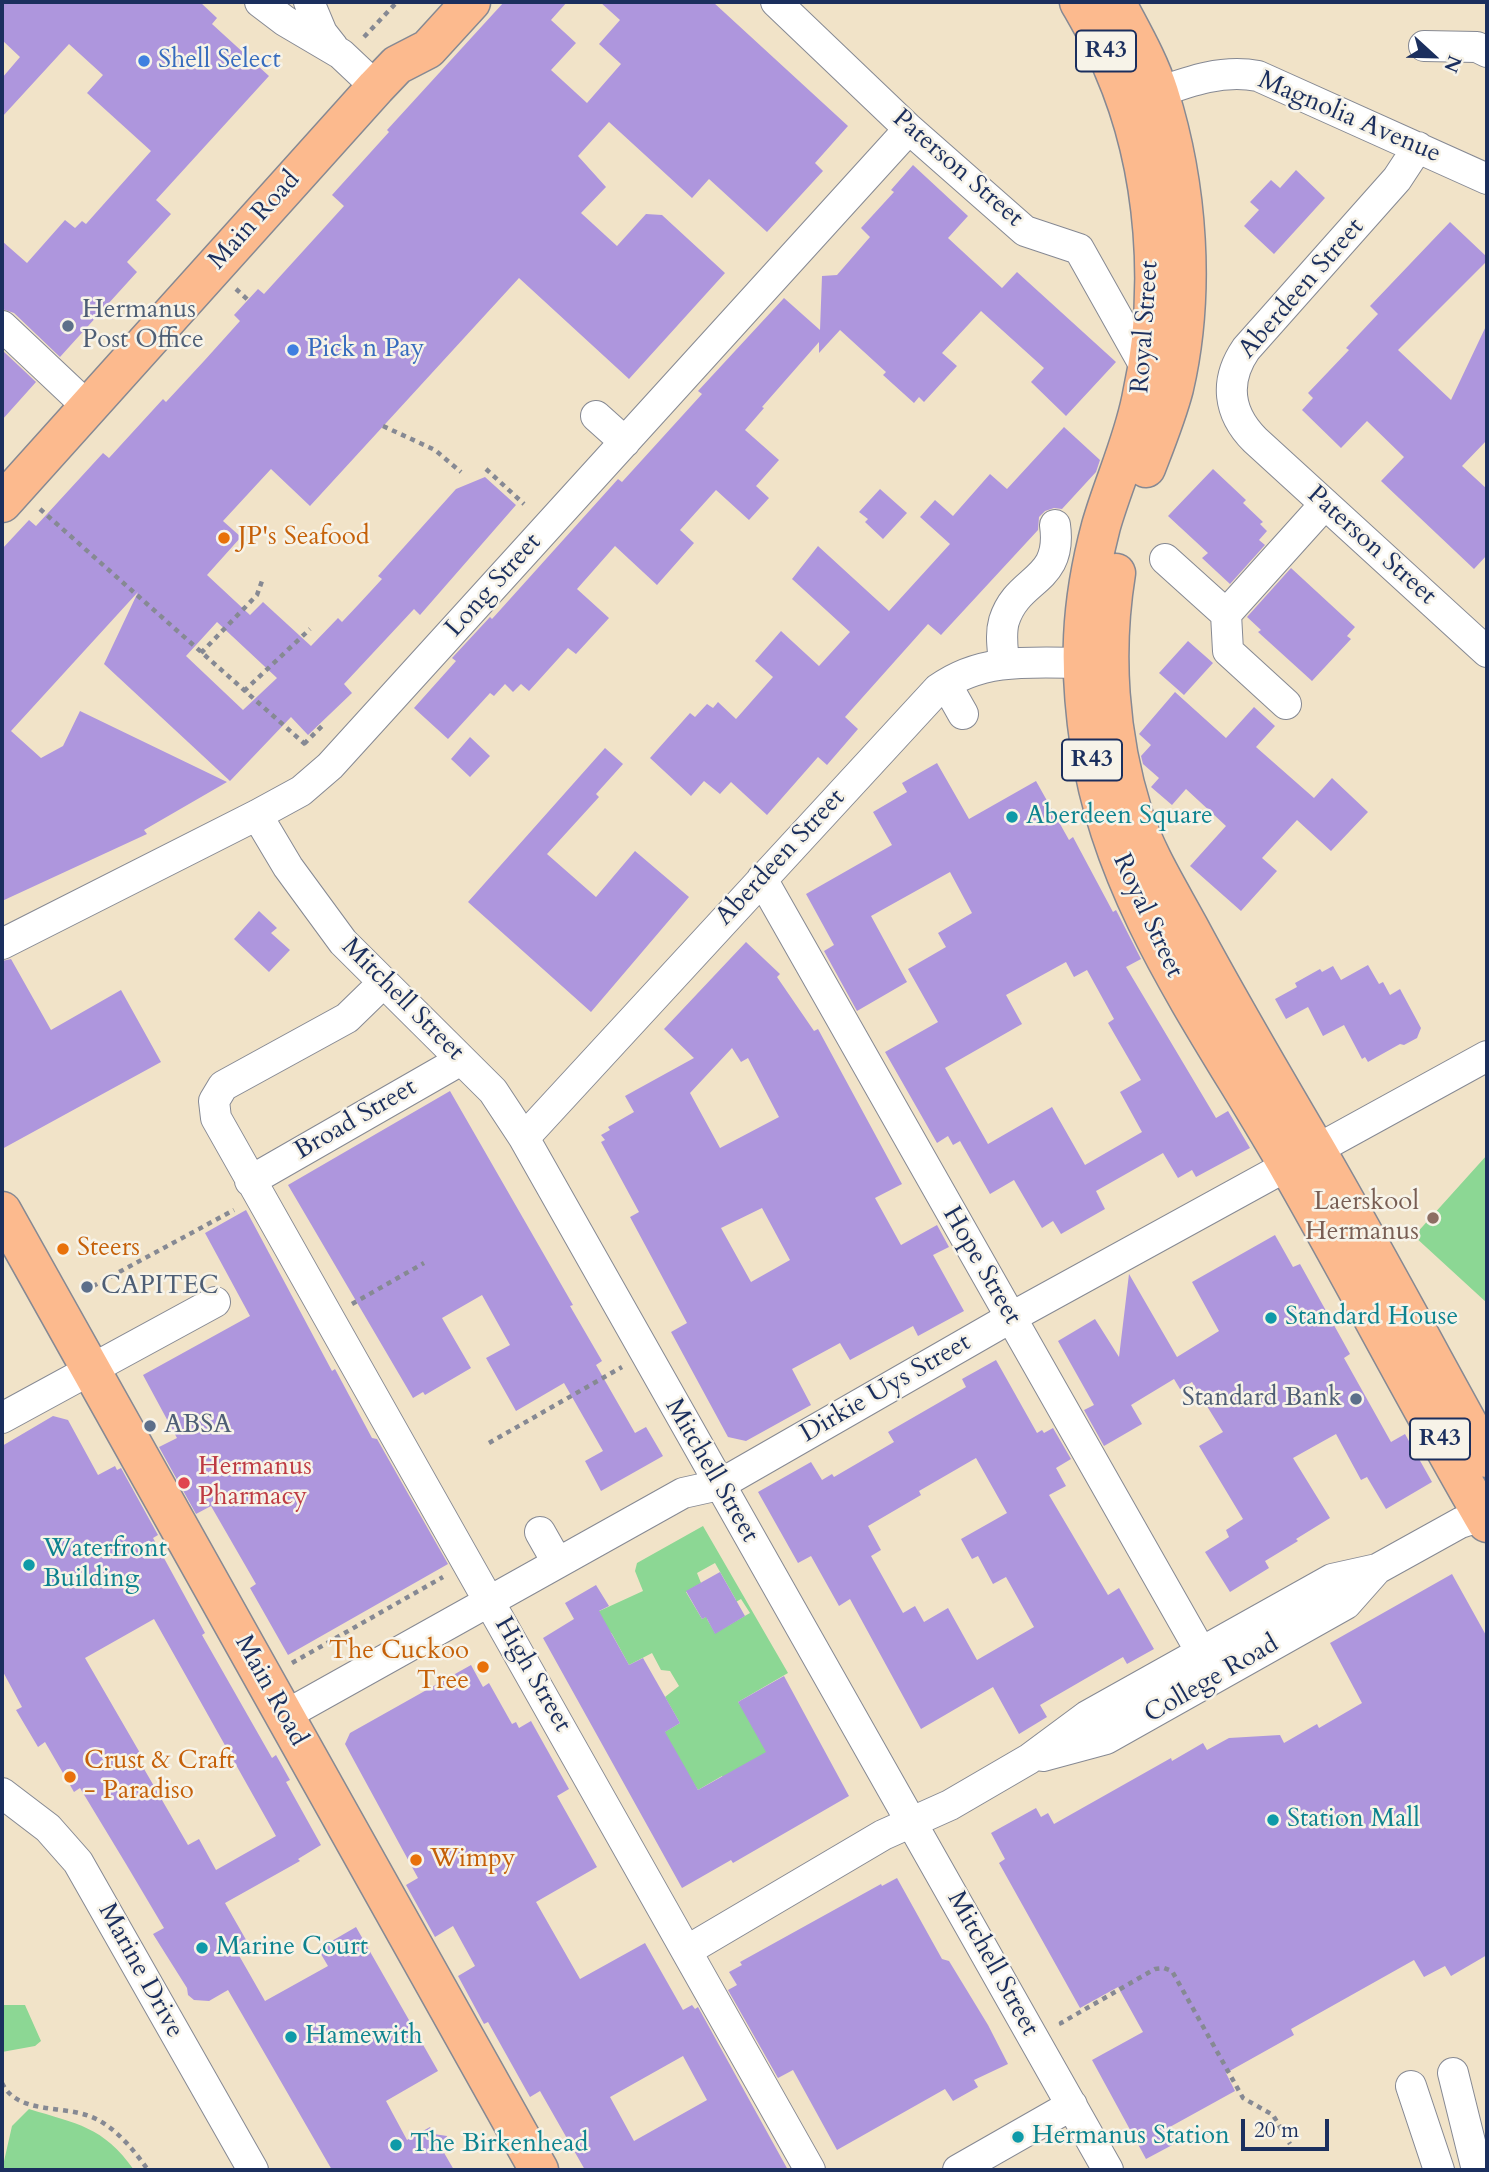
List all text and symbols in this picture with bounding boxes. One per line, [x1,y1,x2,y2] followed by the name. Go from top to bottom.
[1398,21,1468,91] north arrow
[1076,31,1136,72] road number: R43
[158,45,281,77] place label: Shell Select
[1437,51,1468,76] text: N
[136,53,152,69] marker: Shell Select
[1253,65,1445,171] street label: Magnolia Avenue
[885,104,1029,234] street label: Paterson Street
[203,165,307,277] street label: Main Road
[1233,213,1371,365] street label: Aberdeen Street
[1126,259,1166,395] street label: Royal Street
[82,295,204,356] place label: Hermanus Post Office
[60,318,76,334] marker: Hermanus Post Office
[307,334,425,366] place label: Pick n Pay
[285,342,301,358] marker: Pick n Pay
[1300,480,1442,612] street label: Paterson Street
[238,522,370,554] place label: JP's Seafood
[439,528,549,644] street label: Long Street
[216,530,232,546] marker: JP's Seafood
[1062,740,1122,780] road number: R43
[710,783,852,933] street label: Aberdeen Street
[1026,801,1213,833] place label: Aberdeen Square
[1004,809,1020,825] marker: Aberdeen Square
[1105,849,1189,983] street label: Royal Street
[334,932,470,1068] street label: Mitchell Street
[289,1073,423,1167] street label: Broad Street
[1305,1187,1419,1248] place label: Laerskool Hermanus
[935,1201,1027,1331] street label: Hope Street
[1425,1210,1441,1226] marker: Laerskool Hermanus
[77,1233,140,1265] place label: Steers
[55,1241,71,1257] marker: Steers
[101,1271,219,1303] place label: CAPITEC
[79,1279,95,1295] marker: CAPITEC
[1285,1302,1458,1334] place label: Standard House
[1263,1310,1279,1326] marker: Standard House
[795,1328,977,1450] street label: Dirkie Uys Street
[1182,1383,1342,1415] place label: Standard Bank
[1348,1391,1364,1407] marker: Standard Bank
[657,1394,765,1548] street label: Mitchell Street
[164,1410,232,1442] place label: ABSA
[142,1418,158,1434] marker: ABSA
[1410,1419,1470,1460] road number: R43
[198,1452,312,1514] place label: Hermanus Pharmacy
[176,1475,192,1491] marker: Hermanus Pharmacy
[43,1534,167,1596] place label: Waterfront Building
[21,1557,37,1573] marker: Waterfront Building
[487,1612,577,1738] street label: High Street
[1139,1629,1285,1731] street label: College Road
[227,1630,313,1752] street label: Main Road
[329,1636,469,1698] place label: The Cuckoo Tree
[475,1659,491,1675] marker: The Cuckoo Tree
[84,1746,235,1808] place label: Crust & Craft - Paradiso
[62,1769,78,1785] marker: Crust & Craft - Paradiso
[1287,1804,1420,1836] place label: Station Mall
[1265,1812,1281,1828] marker: Station Mall
[430,1844,516,1876] place label: Wimpy
[408,1852,424,1868] marker: Wimpy
[939,1886,1045,2042] street label: Mitchell Street
[90,1898,190,2044] street label: Marine Drive
[216,1932,368,1964] place label: Marine Court
[194,1940,210,1956] marker: Marine Court
[305,2021,422,2053] place label: Hamewith
[283,2029,299,2045] marker: Hamewith
[1244,2106,1332,2150] scale bar
[1254,2116,1299,2145] text: 20 m
[1032,2121,1230,2153] place label: Hermanus Station
[410,2129,588,2161] place label: The Birkenhead
[1010,2129,1026,2145] marker: Hermanus Station
[388,2137,404,2153] marker: The Birkenhead

